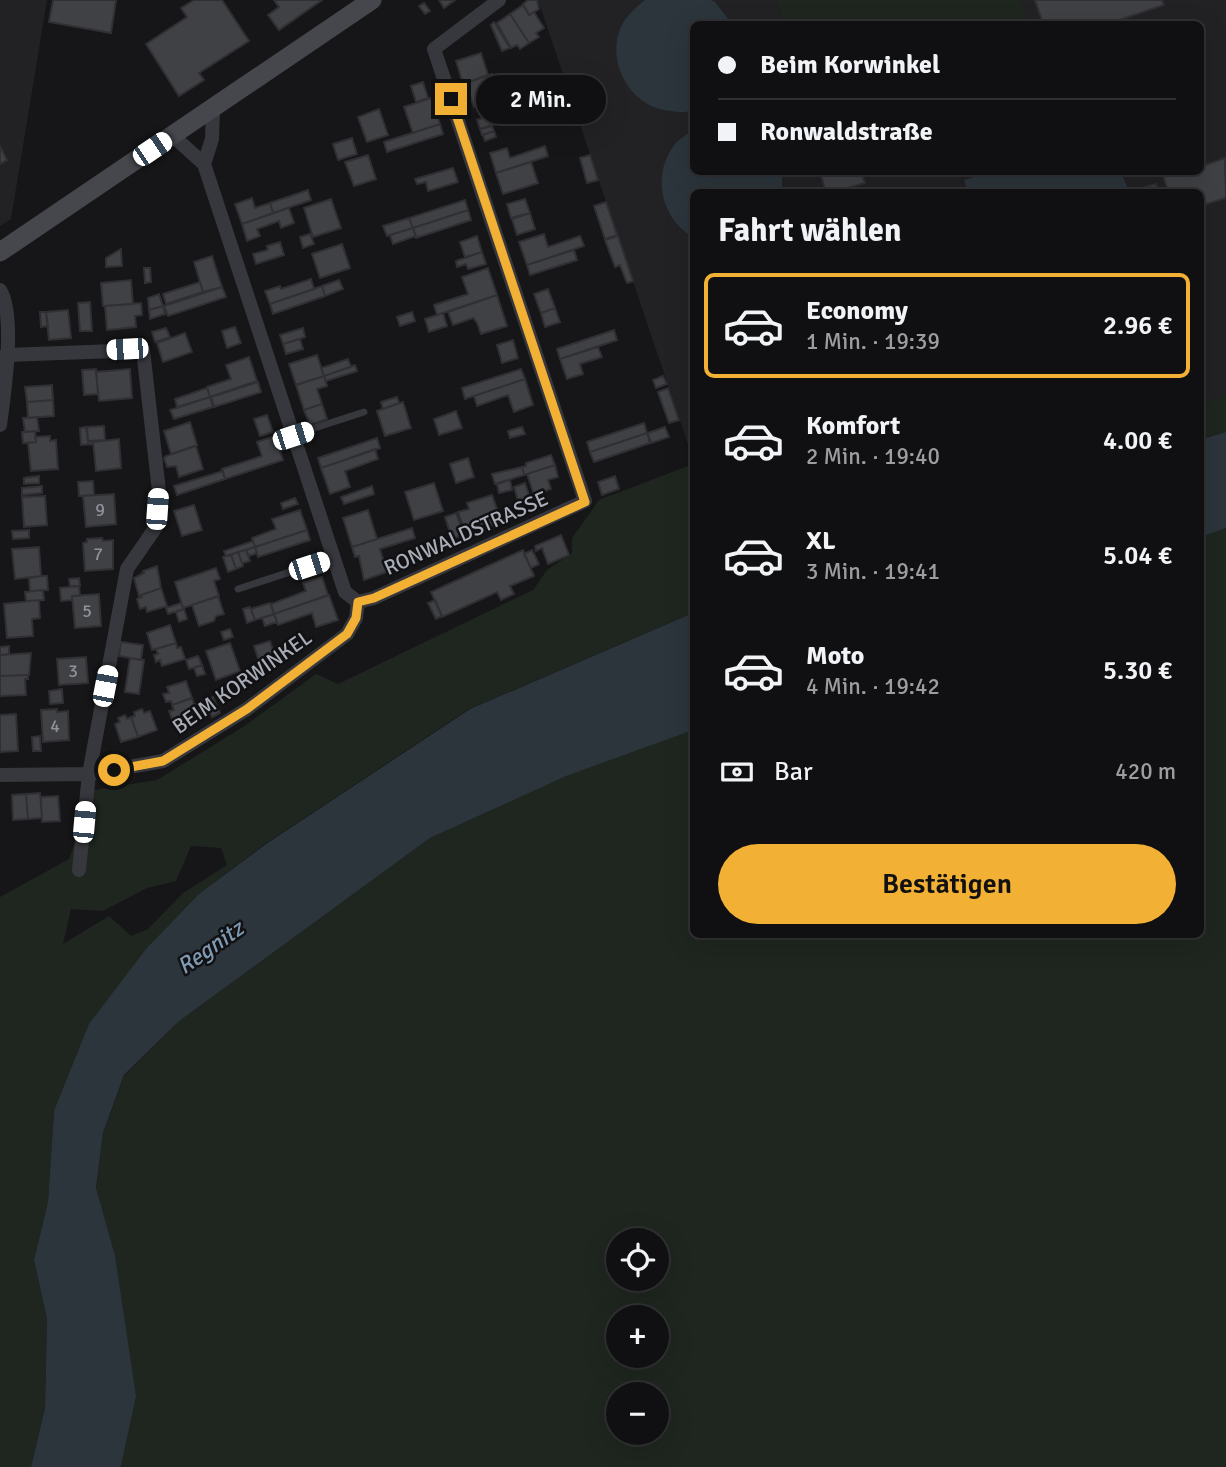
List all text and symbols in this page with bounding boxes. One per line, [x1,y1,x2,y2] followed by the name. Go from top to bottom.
[760,49,940,81] text: Beim Korwinkel
[476,74,605,124] callout: 2 Min.
[435,83,467,115] route end
[510,85,572,114] text: 2 Min.
[760,116,933,148] text: Ronwaldstraße
[129,129,176,169] car
[718,211,902,250] text: Fahrt wählen
[722,294,785,357] icon: car
[806,295,908,327] text: Economy
[1103,310,1172,342] text: 2.96 €
[806,327,940,356] text: 1 Min. · 19:39
[106,337,149,361] car
[722,409,785,472] icon: car
[806,410,900,442] text: Komfort
[270,420,317,452] car
[1103,425,1172,457] text: 4.00 €
[806,442,940,471] text: 2 Min. · 19:40
[380,485,552,581] street label: RONWALDSTRASSE
[146,487,169,531] car
[95,499,105,521] house number: 9
[722,524,785,587] icon: car
[806,525,836,557] text: XL
[1103,540,1172,572] text: 5.04 €
[93,543,103,565] house number: 7
[286,550,333,582] car
[806,557,940,586] text: 3 Min. · 19:41
[82,600,92,622] house number: 5
[167,624,317,740] street label: BEIM KORWINKEL
[722,639,785,702] icon: car
[806,640,864,672] text: Moto
[1103,655,1172,687] text: 5.30 €
[68,660,78,682] house number: 3
[91,663,120,709] car
[806,672,940,701] text: 4 Min. · 19:42
[50,715,60,737] house number: 4
[718,753,756,791] icon: cash
[98,754,130,786] route start
[774,756,812,788] text: Bar
[1115,757,1176,786] text: 420 m
[72,800,97,844] car
[718,844,1176,924] button: Bestätigen
[171,913,251,981] water label: Regnitz
[606,1228,669,1445] map controls
[606,1228,669,1291] button: locate
[606,1305,669,1368] button: +
[606,1382,669,1445] button: −

